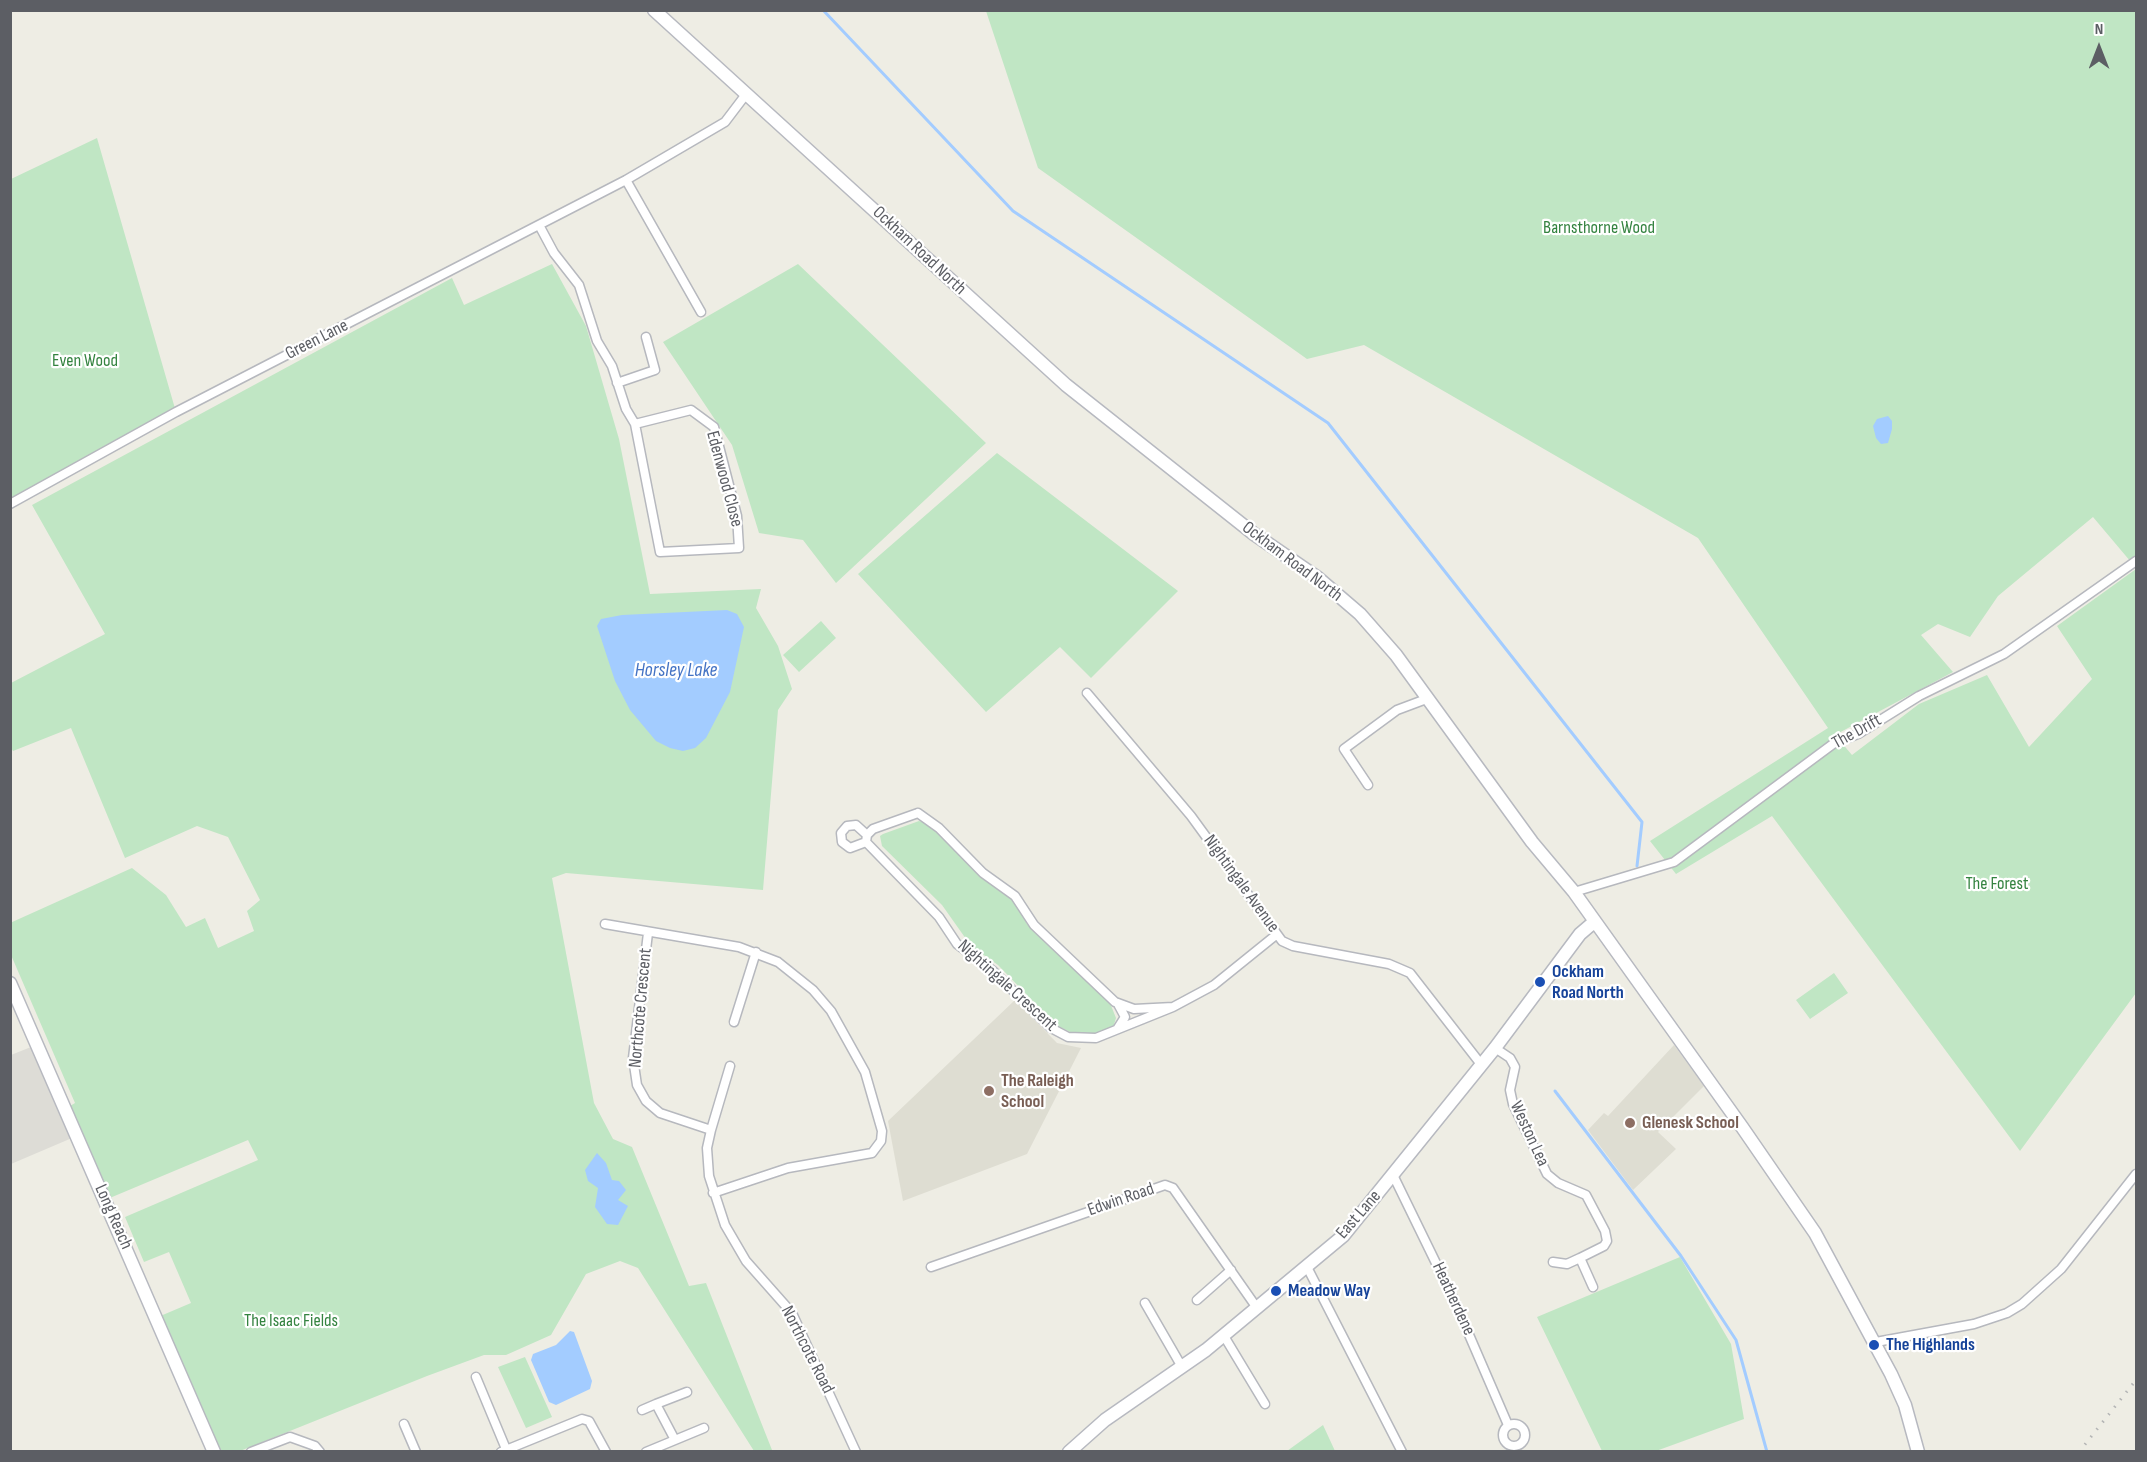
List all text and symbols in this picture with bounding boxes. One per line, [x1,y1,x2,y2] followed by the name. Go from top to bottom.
[2069,18,2129,78] north arrow
[2095,20,2103,39] text: N
[868,202,970,300] street label: Ockham Road North
[1543,217,1655,239] park label: Barnsthorne Wood
[282,315,352,365] street label: Green Lane
[52,350,118,372] park label: Even Wood
[701,429,747,529] street label: Edenwood Close
[1238,517,1346,607] street label: Ockham Road North
[635,659,717,683] water label: Horsley Lake
[1829,710,1885,754] street label: The Drift
[1198,831,1284,937] street label: Nightingale Avenue
[1965,873,2029,895] park label: The Forest
[953,936,1061,1036] street label: Nightingale Crescent
[625,947,657,1069] street label: Northcote Crescent
[1552,961,1624,1004] place label: Ockham Road North
[1533,975,1547,989] marker: Ockham Road North
[1001,1070,1074,1112] place label: The Raleigh School
[982,1084,996,1098] marker: The Raleigh School
[1505,1098,1553,1170] street label: Weston Lea
[1642,1112,1739,1134] place label: Glenesk School
[1623,1116,1637,1130] marker: Glenesk School
[1085,1179,1157,1221] street label: Edwin Road
[89,1181,137,1253] street label: Long Reach
[1332,1186,1386,1244] street label: East Lane
[1427,1259,1479,1339] street label: Heatherdene
[1288,1280,1370,1302] place label: Meadow Way
[1269,1284,1283,1298] marker: Meadow Way
[776,1303,838,1397] street label: Northcote Road
[244,1310,338,1332] park label: The Isaac Fields
[1886,1334,1975,1356] place label: The Highlands
[1867,1338,1881,1352] marker: The Highlands

